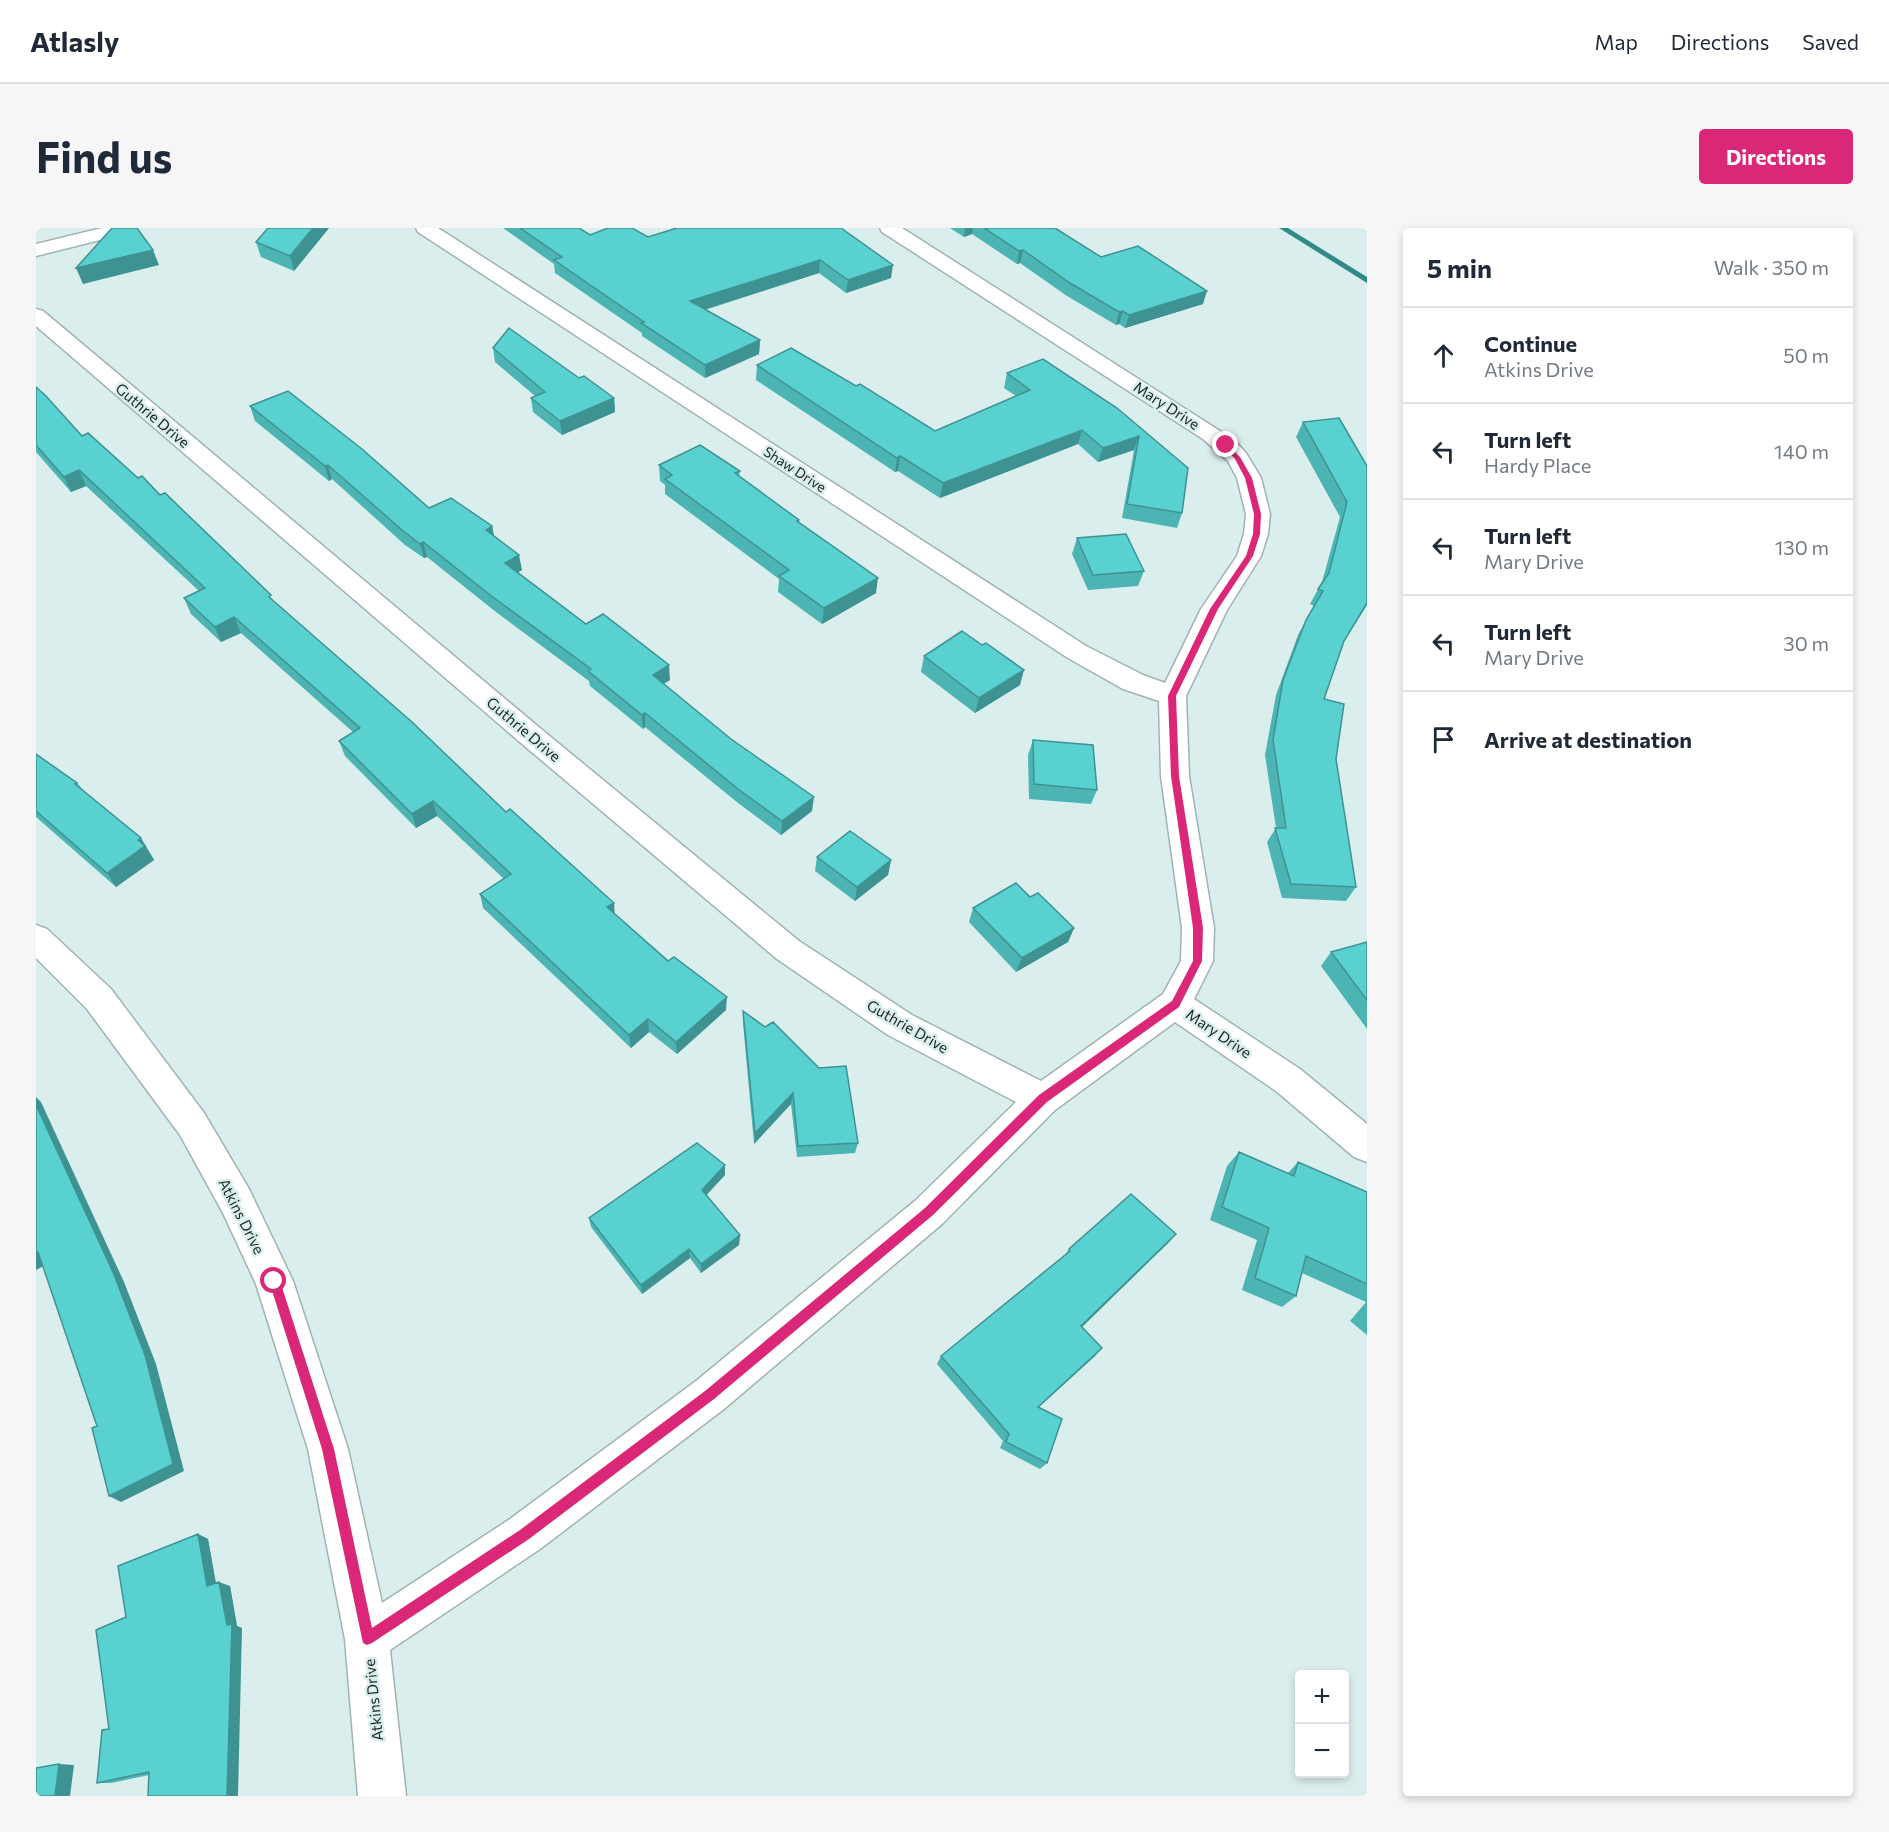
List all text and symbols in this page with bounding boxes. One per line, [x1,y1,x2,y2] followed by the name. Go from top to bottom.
[30,24,119,58] text: Atlasly
[1595,29,1638,54] text: Map
[1671,29,1769,54] text: Directions
[1802,29,1859,54] text: Saved
[1699,129,1853,184] button: Directions
[36,130,172,182] text: Find us
[1427,252,1492,283] text: 5 min
[1714,255,1829,279] text: Walk · 350 m
[1484,330,1577,357] text: Continue
[1427,339,1460,372] icon: ahead
[1783,343,1829,367] text: 50 m
[1484,357,1594,381] text: Atkins Drive
[1131,377,1203,433] street label: Mary Drive
[112,379,194,451] street label: Guthrie Drive
[1484,426,1571,453] text: Turn left
[1212,431,1238,457] route end
[1427,435,1460,468] icon: left
[1774,439,1829,463] text: 140 m
[761,443,829,495] street label: Shaw Drive
[1484,453,1591,477] text: Hardy Place
[1484,522,1571,549] text: Turn left
[1427,531,1460,564] icon: left
[1775,535,1829,559] text: 130 m
[1484,549,1584,573] text: Mary Drive
[1484,618,1571,645] text: Turn left
[1427,627,1460,660] icon: left
[1783,631,1829,655] text: 30 m
[1484,645,1584,669] text: Mary Drive
[483,693,565,765] street label: Guthrie Drive
[1427,723,1460,756] icon: arrive
[1484,726,1692,753] text: Arrive at destination
[864,995,952,1057] street label: Guthrie Drive
[1183,1005,1255,1061] street label: Mary Drive
[215,1175,269,1257] street label: Atkins Drive
[260,1267,286,1293] route start
[360,1658,386,1742] street label: Atkins Drive
[1295,1670,1349,1778] map controls
[1295,1670,1349,1724] button: +
[1295,1724,1349,1778] button: −

